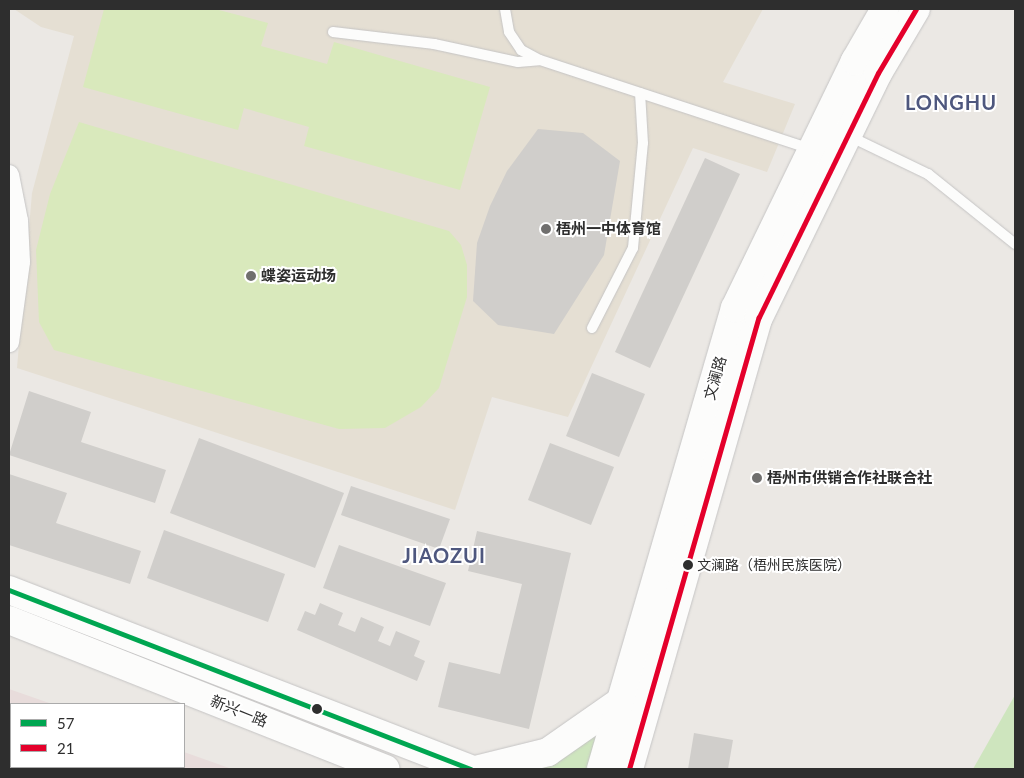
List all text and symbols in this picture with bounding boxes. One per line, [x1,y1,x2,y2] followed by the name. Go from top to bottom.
[904,90,998,114] district label: LONGHU
[556,220,661,238] place label: 梧州一中体育馆
[540,223,552,235] marker: 梧州一中体育馆
[261,267,336,285] place label: 蝶姿运动场
[245,270,257,282] marker: 蝶姿运动场
[700,354,730,402] street label: 文澜路
[767,469,932,487] place label: 梧州市供销合作社联合社
[751,472,763,484] marker: 梧州市供销合作社联合社
[401,543,487,567] district label: JIAOZUI
[697,557,851,573] place label: 文澜路（梧州民族医院）
[683,560,693,570] marker: 文澜路（梧州民族医院）
[208,691,270,731] street label: 新兴一路
[10,703,185,768] legend
[312,704,322,714] unlabelled marker
[57,714,74,732] text: 57
[57,739,74,757] text: 21

